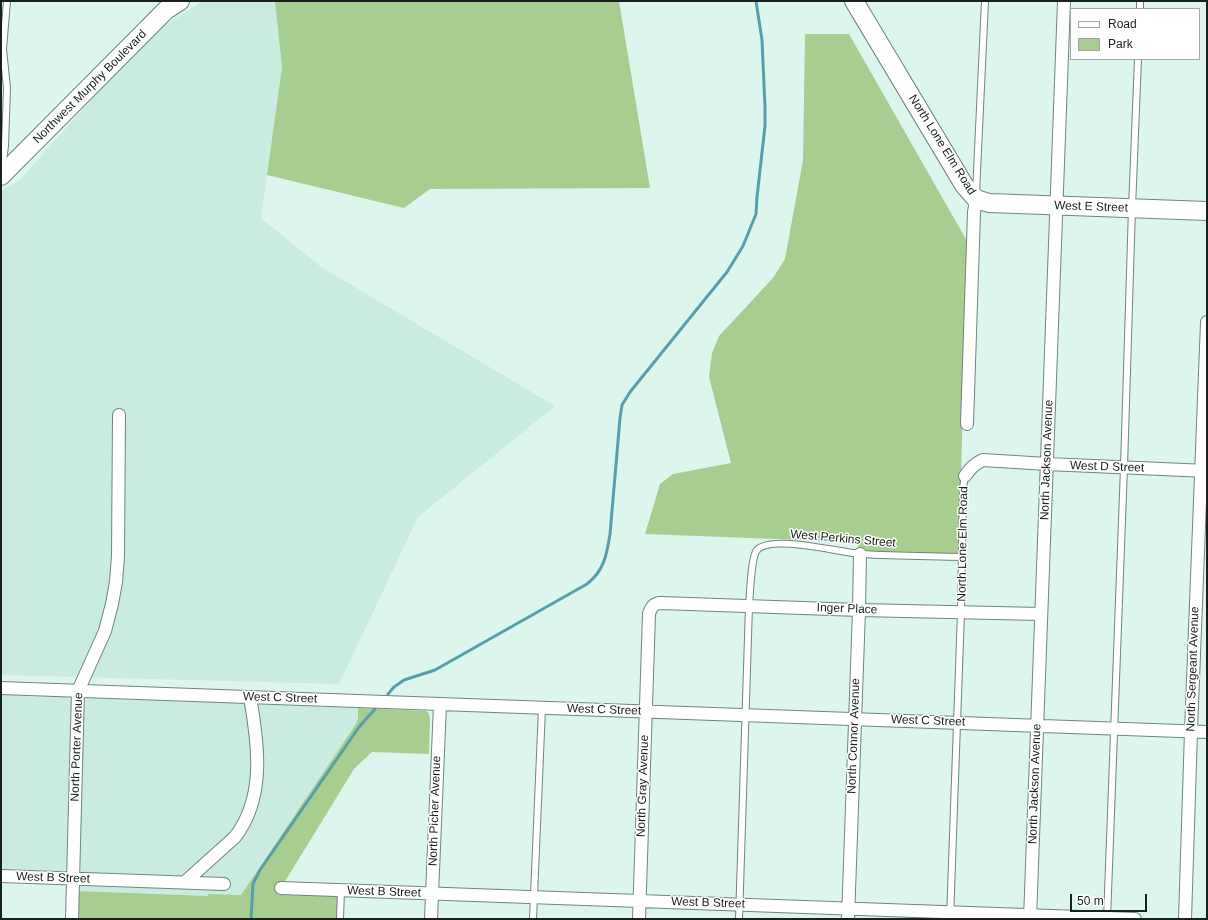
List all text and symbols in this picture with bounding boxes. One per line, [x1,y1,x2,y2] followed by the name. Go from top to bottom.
[1070,8,1200,60] legend
[1108,17,1137,31] text: Road
[30,27,150,147] street label: Northwest Murphy Boulevard
[1108,37,1133,51] text: Park
[905,92,979,198] street label: North Lone Elm Road
[1054,199,1128,215] street label: West E Street
[1038,400,1056,520] street label: North Jackson Avenue
[1070,459,1144,475] street label: West D Street
[955,486,971,602] street label: North Lone Elm Road
[790,527,896,551] street label: West Perkins Street
[816,601,878,617] street label: Inger Place
[1184,606,1202,732] street label: North Sergeant Avenue
[845,678,863,794] street label: North Connor Avenue
[243,690,317,706] street label: West C Street
[68,692,86,802] street label: North Porter Avenue
[567,702,641,718] street label: West C Street
[891,713,965,729] street label: West C Street
[1026,724,1044,844] street label: North Jackson Avenue
[634,735,652,837] street label: North Gray Avenue
[426,756,444,866] street label: North Picher Avenue
[16,870,90,886] street label: West B Street
[347,884,421,900] street label: West B Street
[1072,886,1149,912] scale bar
[1077,894,1104,908] text: 50 m
[671,895,745,911] street label: West B Street

